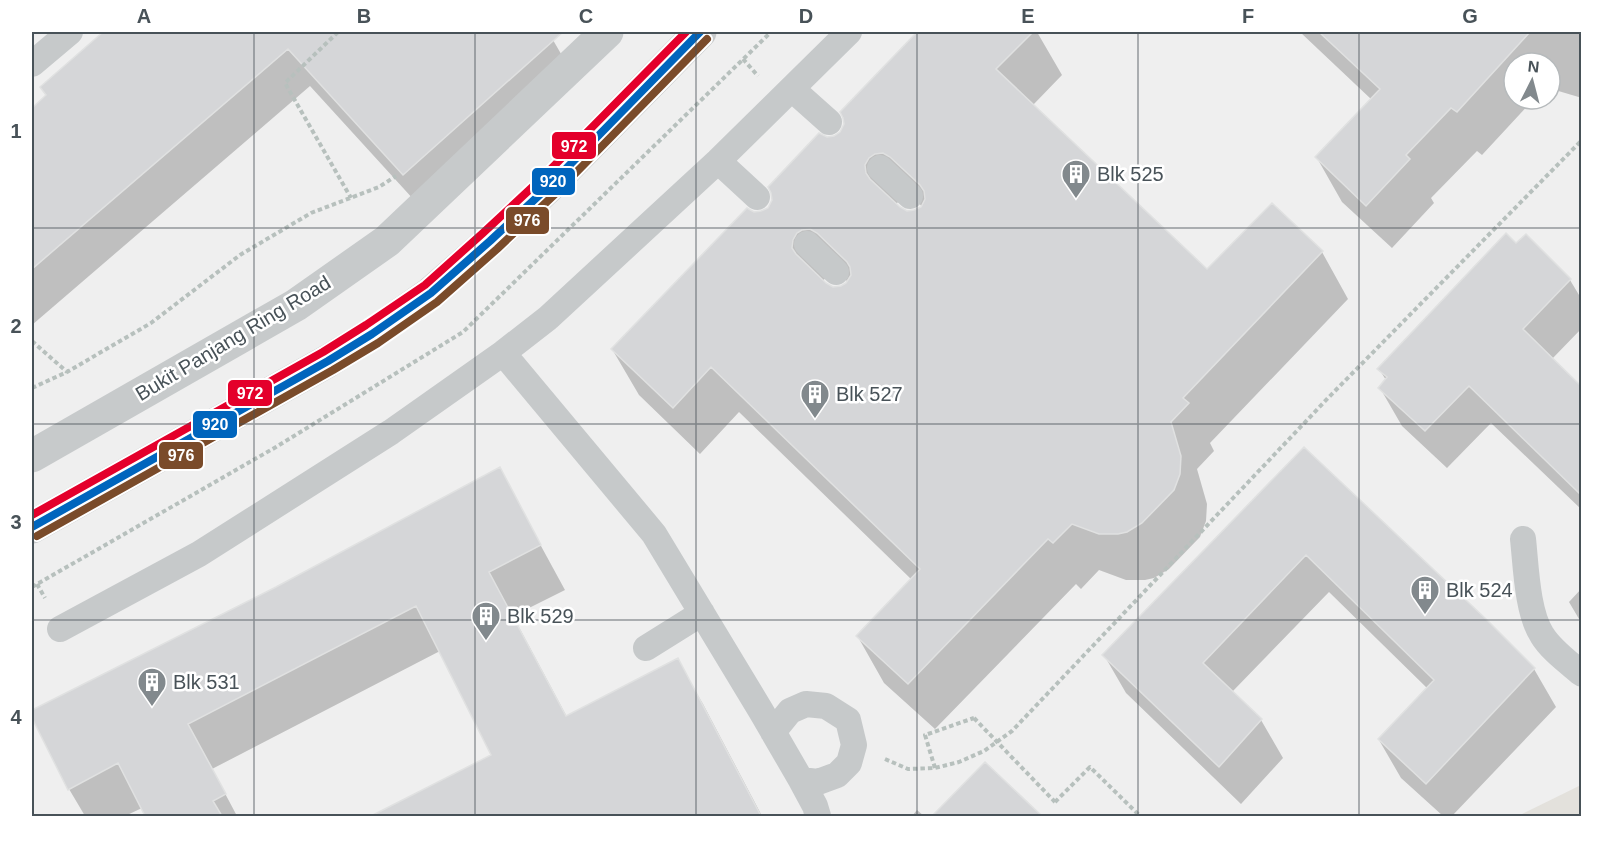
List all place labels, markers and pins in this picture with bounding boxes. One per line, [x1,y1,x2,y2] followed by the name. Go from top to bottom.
[1060,158,1092,200] building icon: Blk 525
[1097,163,1164,185] place label: Blk 525
[799,378,831,420] building icon: Blk 527
[836,383,903,405] place label: Blk 527
[1409,574,1441,616] building icon: Blk 524
[1446,579,1513,601] place label: Blk 524
[470,600,502,642] building icon: Blk 529
[507,605,574,627] place label: Blk 529
[136,666,168,708] building icon: Blk 531
[173,671,240,693] place label: Blk 531

